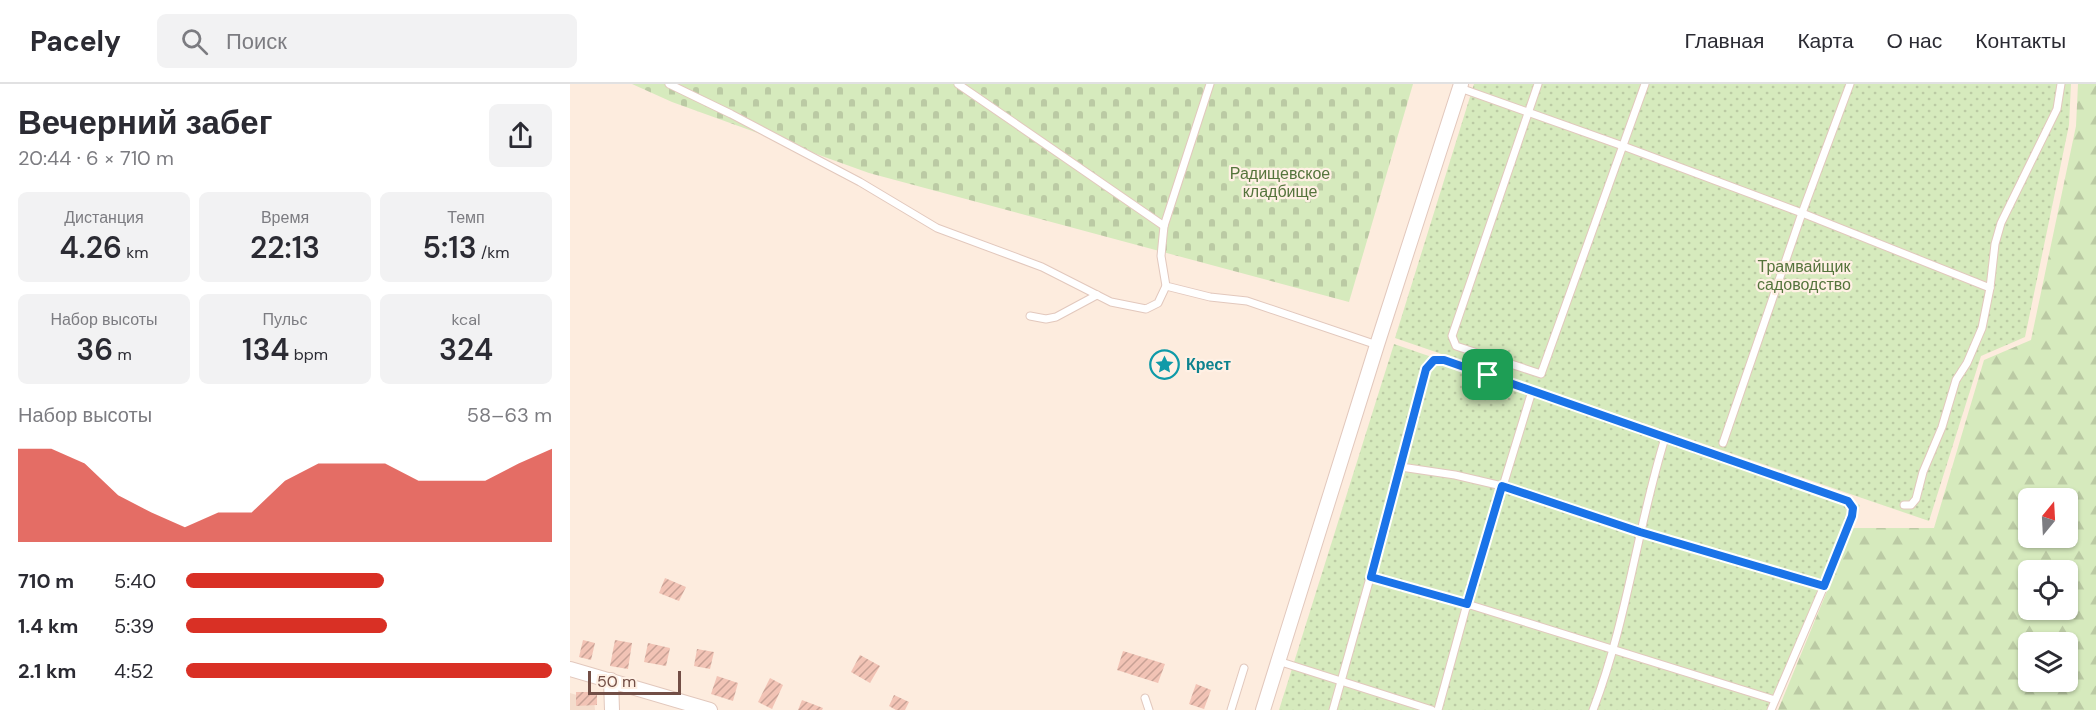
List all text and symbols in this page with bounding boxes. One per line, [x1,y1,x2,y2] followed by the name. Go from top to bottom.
[157,14,577,68] search box
[30,23,121,60] text: Pacely
[178,25,211,58] icon: search
[226,27,287,56] text: Поиск
[1684,27,1764,55] text: Главная
[1797,27,1854,55] text: Карта
[1887,27,1942,55] text: О нас
[1975,27,2066,55] text: Контакты
[18,101,272,144] text: Вечерний забег
[489,104,552,167] button: share
[18,145,174,171] text: 20:44 · 6 × 710 m
[1230,163,1330,202] park label: Радищевское кладбище
[64,207,144,228] text: Дистанция
[261,207,309,228] text: Время
[447,207,485,228] text: Темп
[59,228,122,267] text: 4.26
[250,228,320,267] text: 22:13
[423,228,477,267] text: 5:13
[122,242,149,263] text: km
[477,242,509,263] text: /km
[1757,256,1851,295] park label: Трамвайщик садоводство
[50,309,158,330] text: Набор высоты
[263,309,307,330] text: Пульс
[452,309,480,330] text: kcal
[76,330,113,369] text: 36
[242,330,290,369] text: 134
[439,330,493,369] text: 324
[113,344,132,365] text: m
[290,344,328,365] text: bpm
[1149,348,1181,380] place icon: Крест
[1462,349,1513,400] pin
[1186,354,1231,375] place label: Крест
[1471,358,1504,391] icon: arrive
[18,402,152,428] text: Набор высоты
[467,402,552,428] text: 58–63 m
[2018,488,2078,548] north arrow
[2018,488,2078,692] map controls
[2018,560,2078,620] button: locate
[18,568,74,594] text: 710 m
[114,568,156,594] text: 5:40
[18,613,78,639] text: 1.4 km
[114,613,154,639] text: 5:39
[2018,632,2078,692] button: layers
[18,658,76,684] text: 2.1 km
[114,658,154,684] text: 4:52
[588,668,681,696] scale bar
[597,671,636,692] text: 50 m

